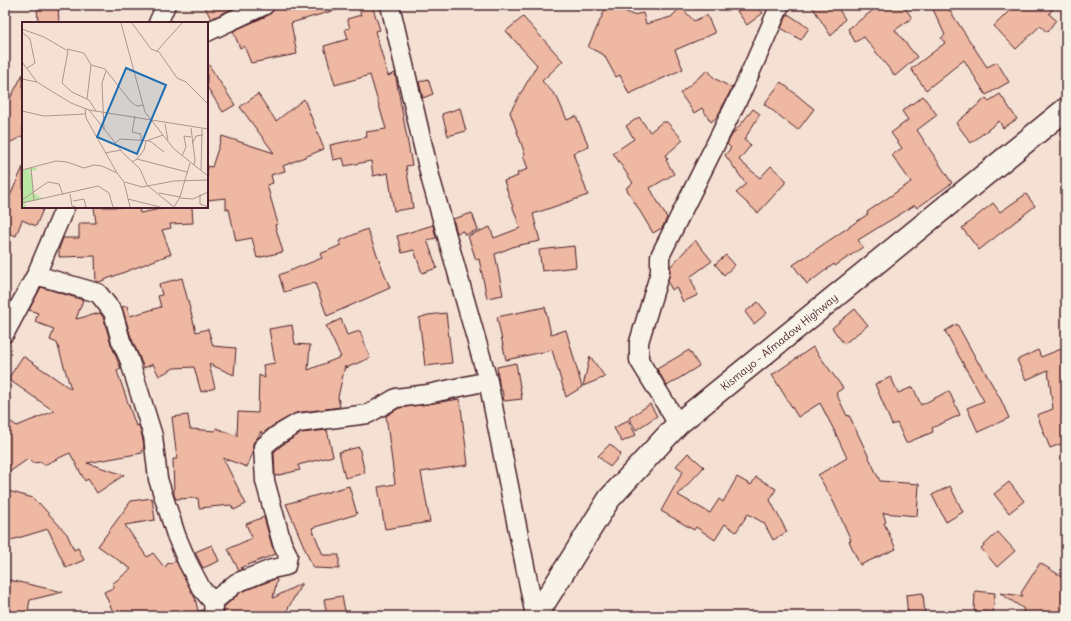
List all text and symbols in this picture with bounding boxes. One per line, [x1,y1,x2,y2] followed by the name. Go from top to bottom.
[22,22,208,208] inset map
[718,290,840,394] street label: Kismayo - Afmadow Highway

